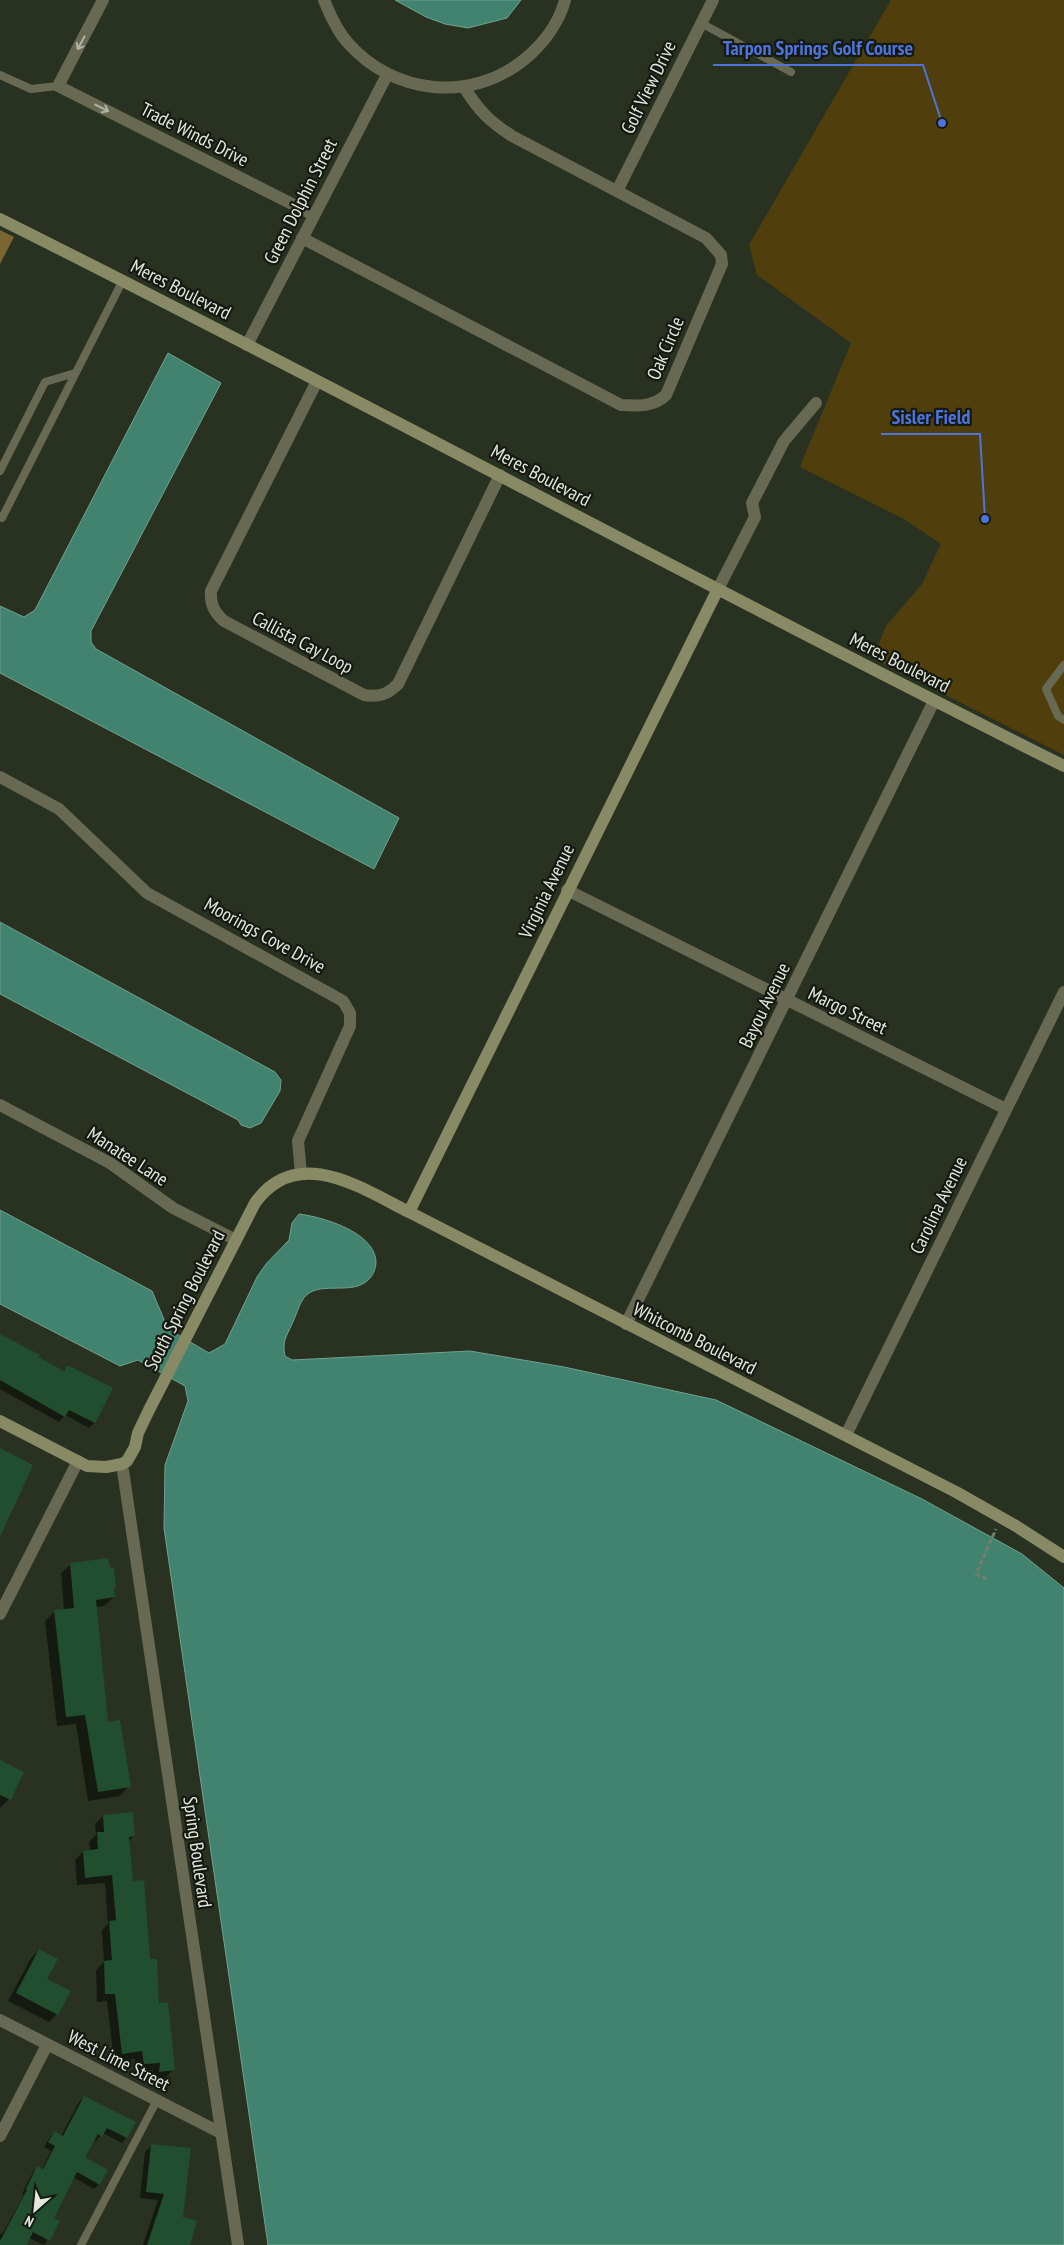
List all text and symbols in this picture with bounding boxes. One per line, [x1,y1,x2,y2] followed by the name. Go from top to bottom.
[713,30,923,65] callout: Tarpon Springs Golf Course
[75,35,85,50] one-way arrow
[723,35,913,61] text: Tarpon Springs Golf Course
[615,36,681,137] street label: Golf View Drive
[137,97,253,172] street label: Trade Winds Drive
[94,103,109,113] one-way arrow
[258,134,342,268] street label: Green Dolphin Street
[127,254,235,324] street label: Meres Boulevard
[641,313,689,383] street label: Oak Circle
[881,399,980,434] callout: Sisler Field
[892,404,971,430] text: Sisler Field
[487,439,595,511] street label: Meres Boulevard
[248,605,358,679] street label: Callista Cay Loop
[846,627,954,697] street label: Meres Boulevard
[512,840,579,943] street label: Virginia Avenue
[200,892,330,978] street label: Moorings Cove Drive
[733,958,795,1051] street label: Bayou Avenue
[805,981,892,1040] street label: Margo Street
[83,1121,173,1191] street label: Manatee Lane
[904,1152,972,1258] street label: Carolina Avenue
[138,1226,230,1374] street label: South Spring Boulevard
[629,1297,761,1379] street label: Whitcomb Boulevard
[178,1795,218,1909] street label: Spring Boulevard
[64,2024,175,2096] street label: West Lime Street
[10,2185,60,2235] north arrow
[22,2212,37,2231] text: N

